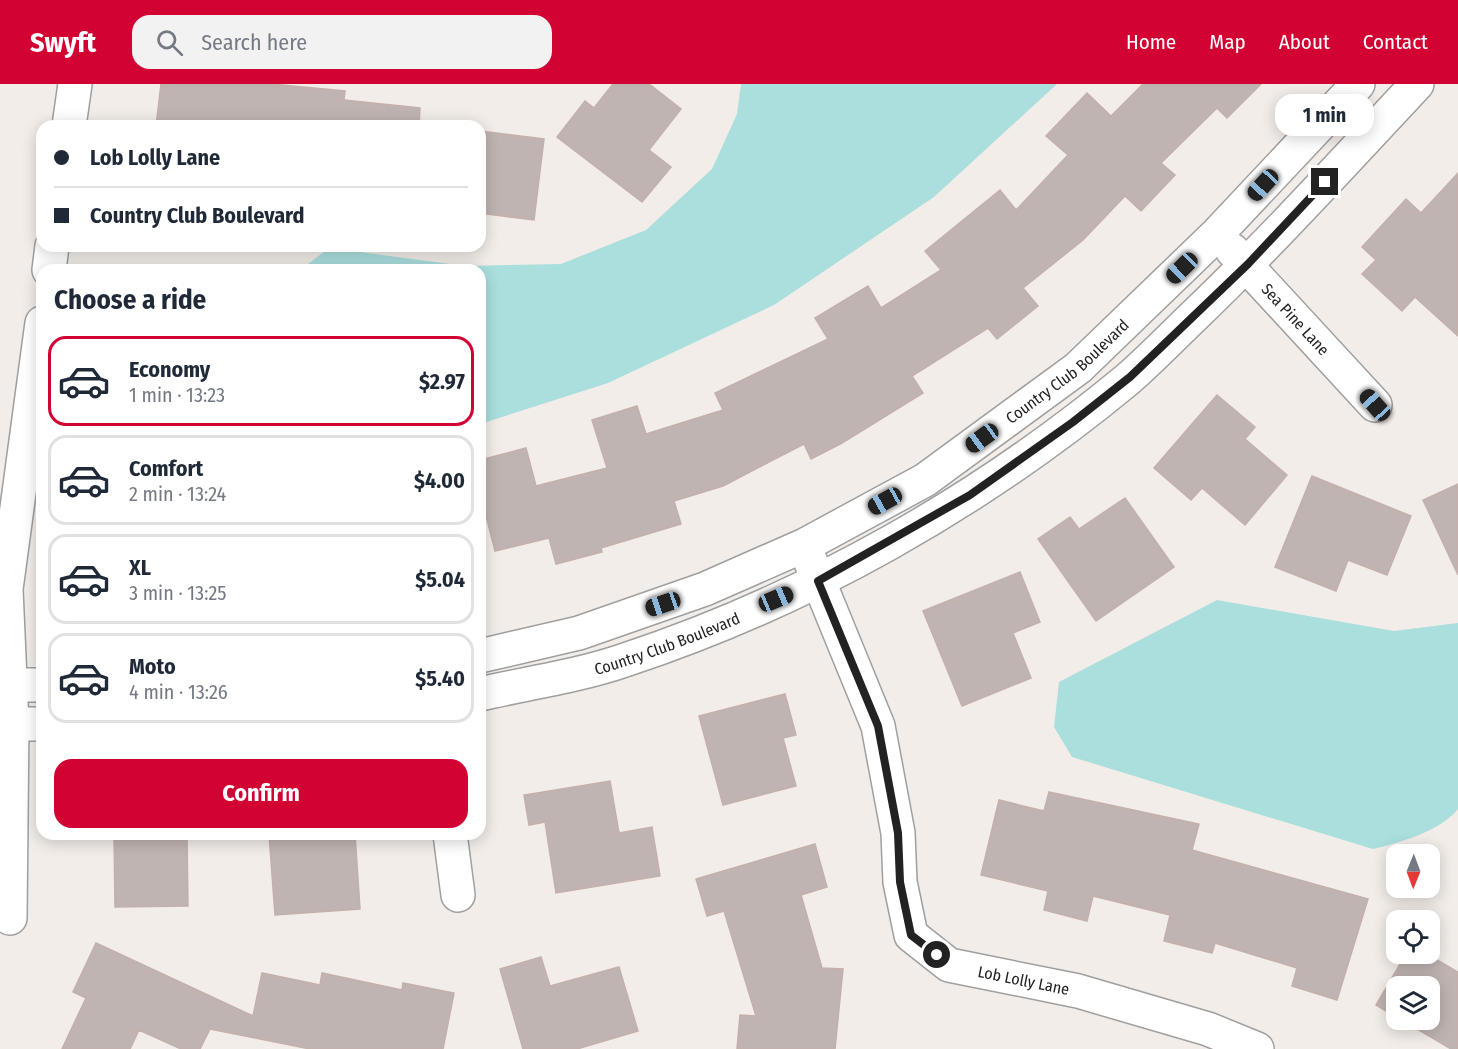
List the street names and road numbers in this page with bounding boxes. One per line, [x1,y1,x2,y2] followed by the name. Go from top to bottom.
[1258,280,1333,359] street label: Sea Pine Lane
[1002,315,1133,428] street label: Country Club Boulevard
[592,609,743,679] street label: Country Club Boulevard
[976,962,1071,999] street label: Lob Lolly Lane

